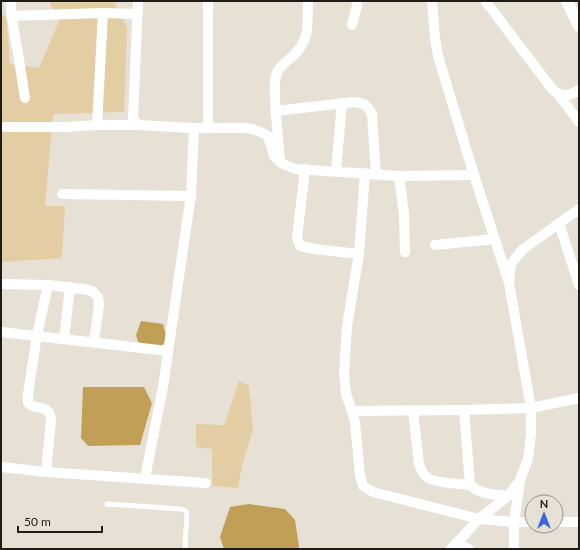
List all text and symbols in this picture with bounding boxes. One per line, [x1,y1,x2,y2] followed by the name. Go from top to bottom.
[524,494,564,534] north arrow
[540,497,548,510] text: N
[18,508,102,534] scale bar
[24,514,51,529] text: 50 m

